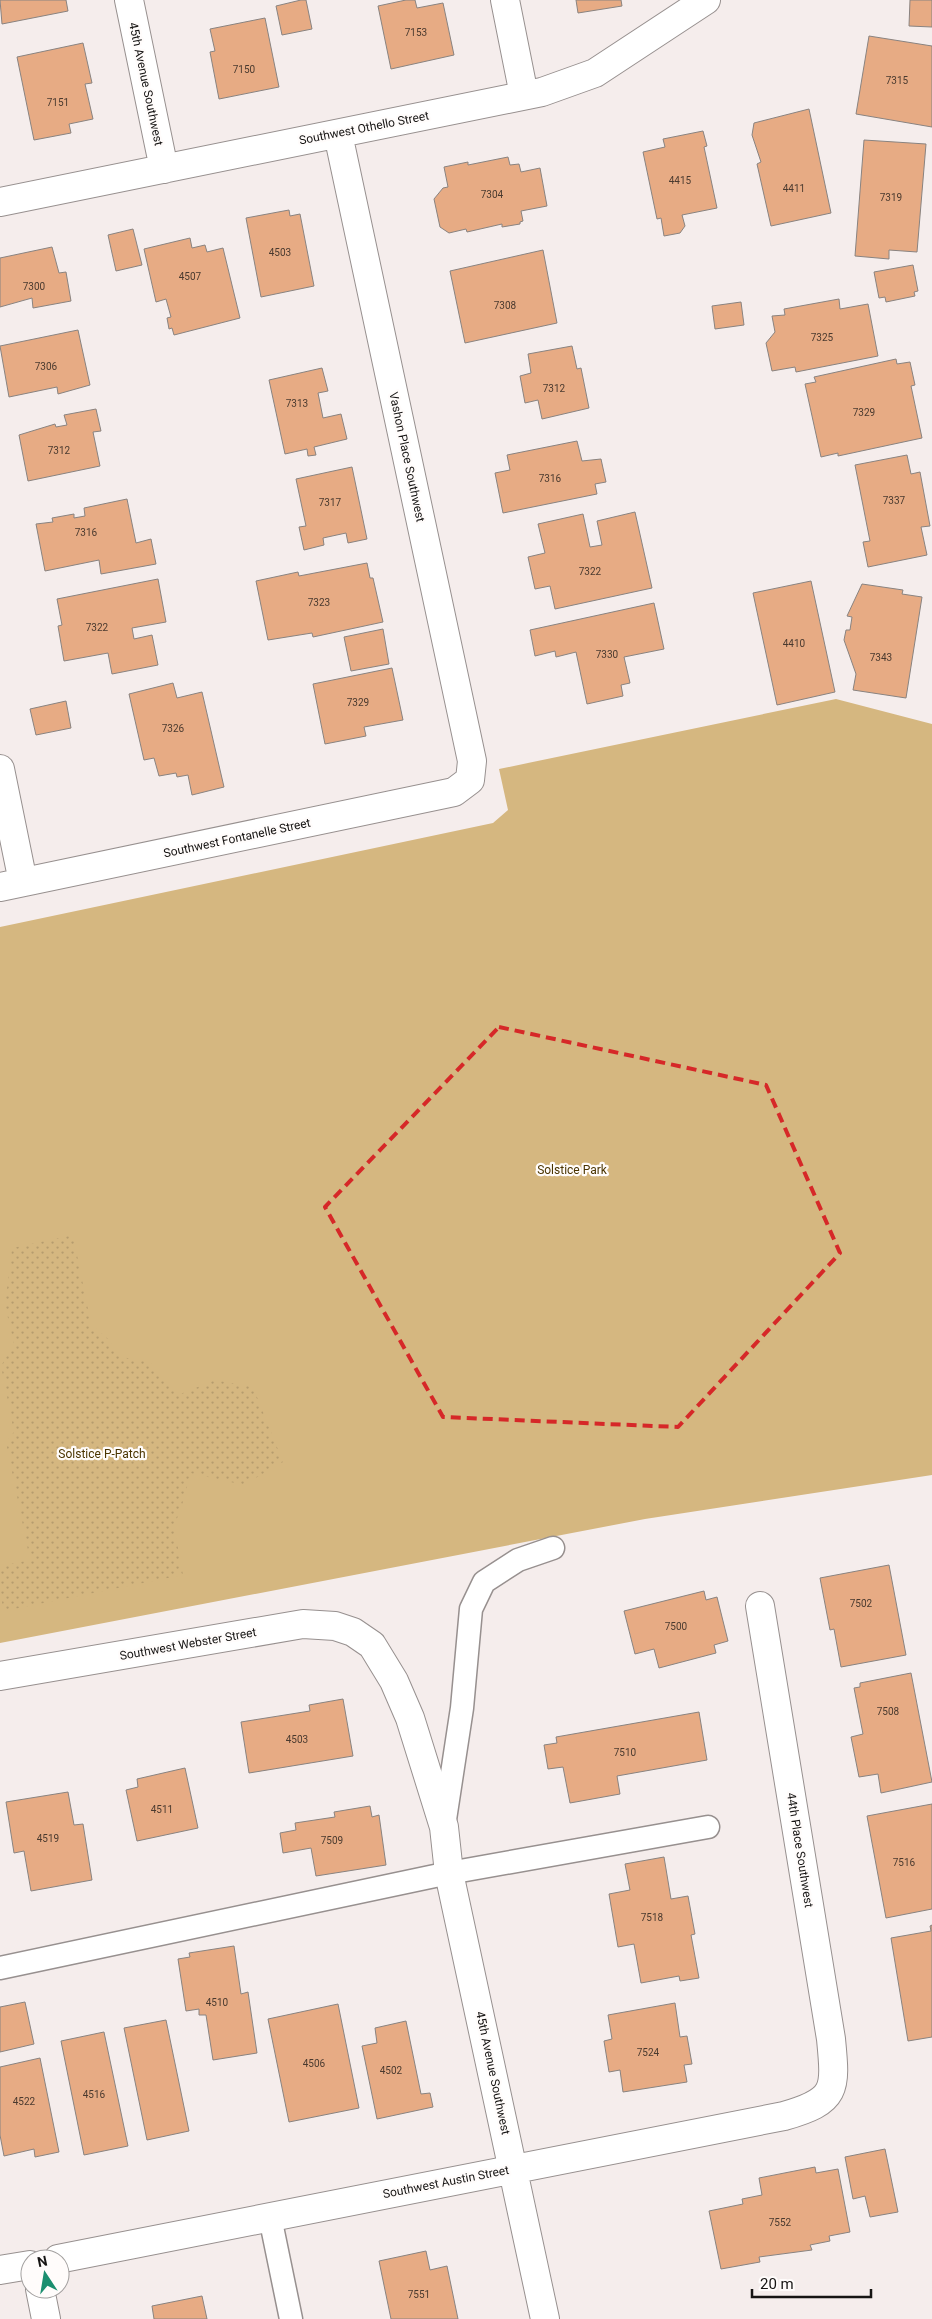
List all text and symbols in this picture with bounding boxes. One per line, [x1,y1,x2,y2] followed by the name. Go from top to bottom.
[126,21,166,147] street label: 45th Avenue Southwest
[405,27,427,38] house number: 7153
[233,64,256,75] house number: 7150
[886,75,909,86] house number: 7315
[47,97,69,108] house number: 7151
[298,109,430,147] street label: Southwest Othello Street
[669,175,692,186] house number: 4415
[783,183,805,194] house number: 4411
[481,189,504,200] house number: 7304
[880,192,902,203] house number: 7319
[269,247,291,258] house number: 4503
[179,271,202,282] house number: 4507
[23,281,46,292] house number: 7300
[494,300,517,311] house number: 7308
[811,332,834,343] house number: 7325
[35,361,58,372] house number: 7306
[543,383,566,394] house number: 7312
[386,391,428,523] street label: Vashon Place Southwest
[286,398,308,409] house number: 7313
[853,407,875,418] house number: 7329
[48,445,71,456] house number: 7312
[539,473,562,484] house number: 7316
[883,495,906,506] house number: 7337
[319,497,342,508] house number: 7317
[75,527,98,538] house number: 7316
[579,566,602,577] house number: 7322
[308,597,330,608] house number: 7323
[86,622,109,633] house number: 7322
[783,638,806,649] house number: 4410
[596,649,619,660] house number: 7330
[870,652,892,663] house number: 7343
[347,697,369,708] house number: 7329
[162,723,185,734] house number: 7326
[162,816,312,860] street label: Southwest Fontanelle Street
[537,1163,608,1177] park label: Solstice Park
[58,1447,146,1461] park label: Solstice P-Patch
[850,1598,873,1609] house number: 7502
[665,1621,688,1632] house number: 7500
[119,1625,257,1663] street label: Southwest Webster Street
[877,1706,900,1717] house number: 7508
[286,1734,308,1745] house number: 4503
[614,1747,637,1758] house number: 7510
[784,1791,816,1909] street label: 44th Place Southwest
[151,1804,173,1815] house number: 4511
[37,1833,59,1844] house number: 4519
[321,1835,343,1846] house number: 7509
[893,1857,916,1868] house number: 7516
[641,1912,664,1923] house number: 7518
[206,1997,229,2008] house number: 4510
[473,2010,513,2136] street label: 45th Avenue Southwest
[637,2047,660,2058] house number: 7524
[303,2058,326,2069] house number: 4506
[380,2065,403,2076] house number: 4502
[83,2089,106,2100] house number: 4516
[13,2096,36,2107] house number: 4522
[382,2163,510,2201] street label: Southwest Austin Street
[769,2217,792,2228] house number: 7552
[20,2249,70,2299] north arrow
[36,2252,49,2270] text: N
[752,2266,871,2298] scale bar
[760,2275,794,2293] text: 20 m
[408,2289,430,2300] house number: 7551

